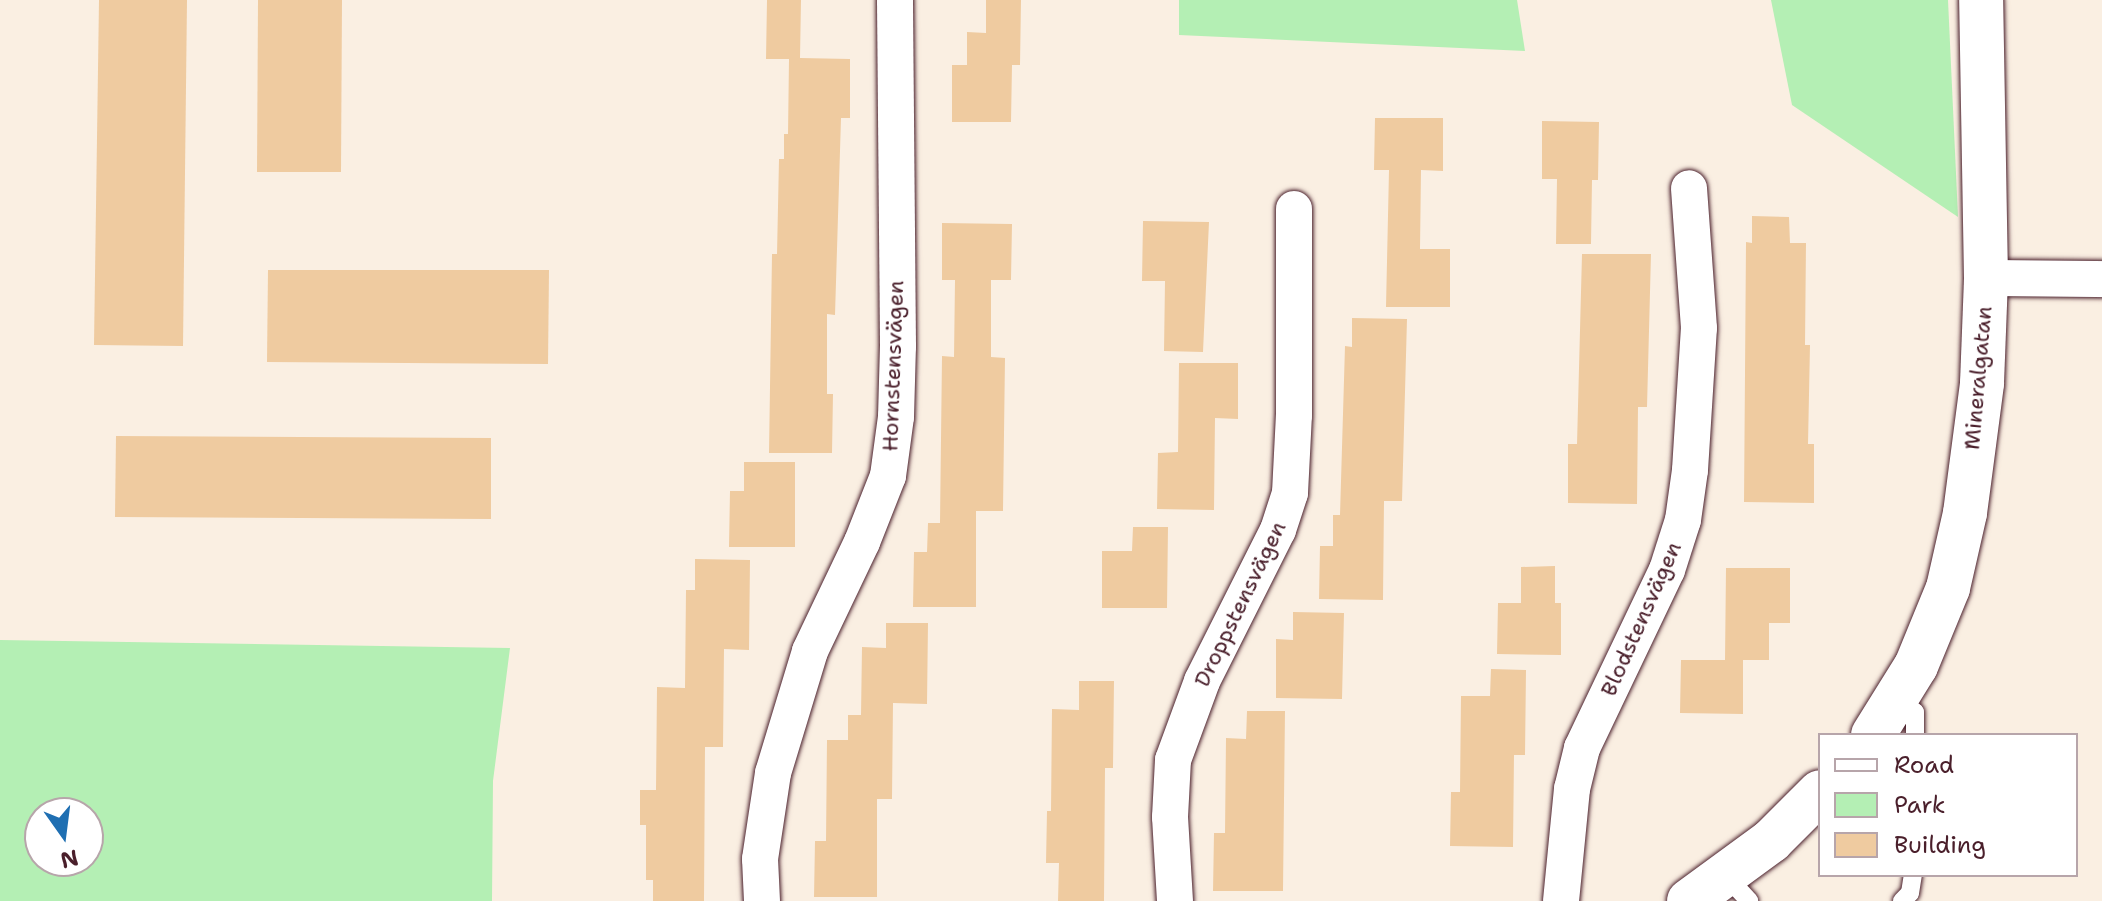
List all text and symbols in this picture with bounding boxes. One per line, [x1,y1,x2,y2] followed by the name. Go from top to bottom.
[877,280,909,452] street label: Hornstensvägen
[1959,305,1997,451] street label: Mineralgatan
[1189,517,1291,691] street label: Droppstensvägen
[1595,538,1687,700] street label: Blodstensvägen
[1818,733,2078,877] legend
[1894,749,1954,781] text: Road
[1894,789,1946,821] text: Park
[24,797,104,877] north arrow
[1894,829,1986,861] text: Building
[57,843,81,875] text: N

